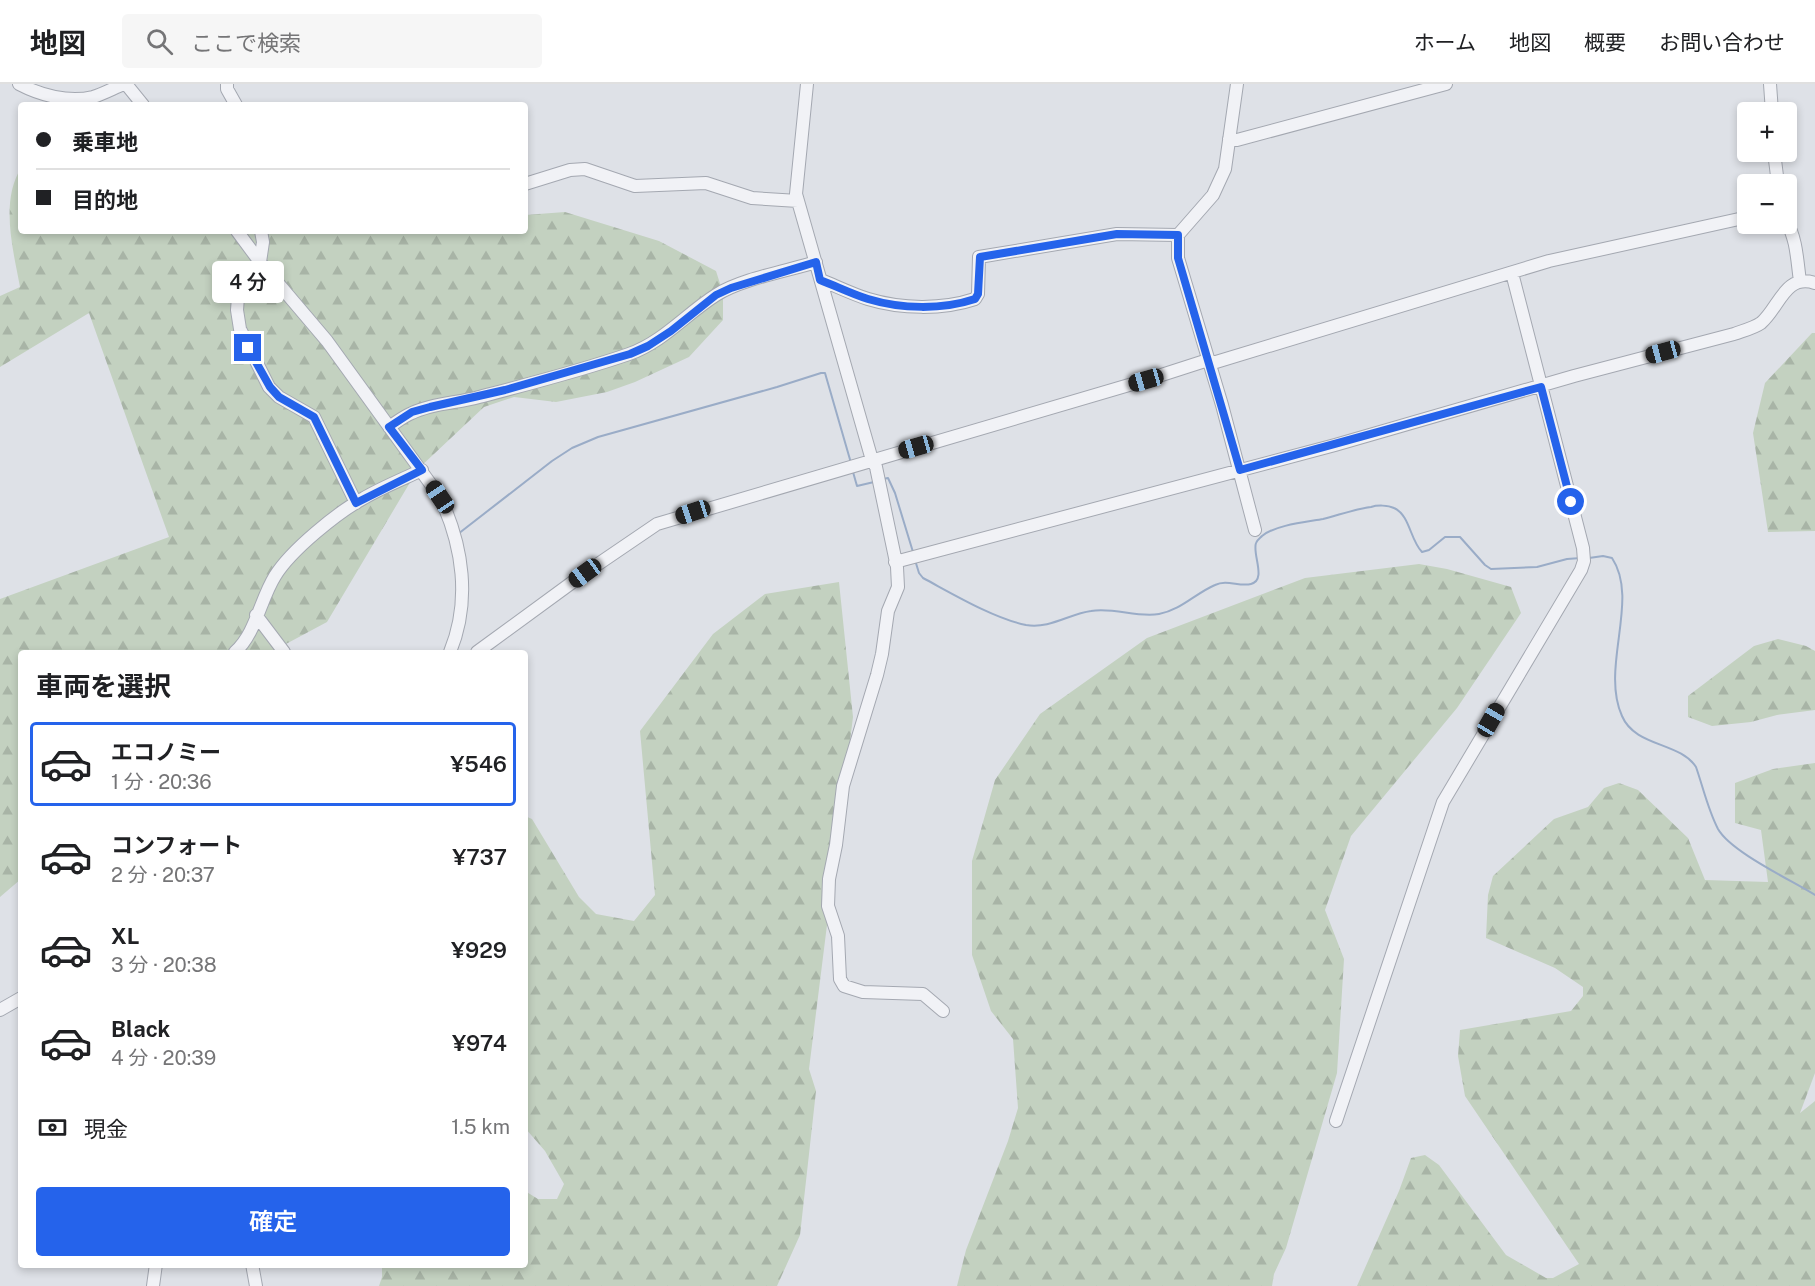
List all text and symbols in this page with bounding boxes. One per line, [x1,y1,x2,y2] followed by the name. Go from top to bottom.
[122,14,542,68] search box
[143,25,176,58] icon: search
[30,26,86,59] text: 地図
[191,30,301,56] text: ここで検索
[1414,30,1476,55] text: ホーム
[1509,30,1551,55] text: 地図
[1584,30,1626,55] text: 概要
[1659,30,1785,55] text: お問い合わせ
[1737,102,1797,234] map controls
[1737,102,1797,162] button: +
[72,129,138,155] text: 乗車地
[1737,174,1797,234] button: −
[72,187,138,213] text: 目的地
[212,261,284,303] callout: 4 分
[229,270,267,294] text: 4 分
[234,334,261,361] route end
[1643,339,1683,365] car
[1126,366,1166,394] car
[896,433,936,461] car
[422,477,458,517] car
[1557,488,1584,515] route start
[673,498,713,526] car
[565,555,605,591] car
[36,670,171,702] text: 車両を選択
[1474,700,1508,740] car
[39,737,93,791] icon: car
[111,739,221,765] text: エコノミー
[450,751,507,777] text: ¥546
[111,770,212,794] text: 1 分 · 20:36
[39,830,93,884] icon: car
[111,832,242,858] text: コンフォート
[452,844,507,870] text: ¥737
[111,863,215,887] text: 2 分 · 20:37
[39,923,93,977] icon: car
[111,923,139,949] text: XL
[451,937,507,963] text: ¥929
[111,953,217,977] text: 3 分 · 20:38
[39,1016,93,1070] icon: car
[111,1016,170,1042] text: Black
[452,1030,507,1056] text: ¥974
[111,1046,216,1070] text: 4 分 · 20:39
[36,1111,69,1144] icon: cash
[451,1115,510,1139] text: 1.5 km
[84,1116,128,1142] text: 現金
[36,1187,510,1256] button: 確定

